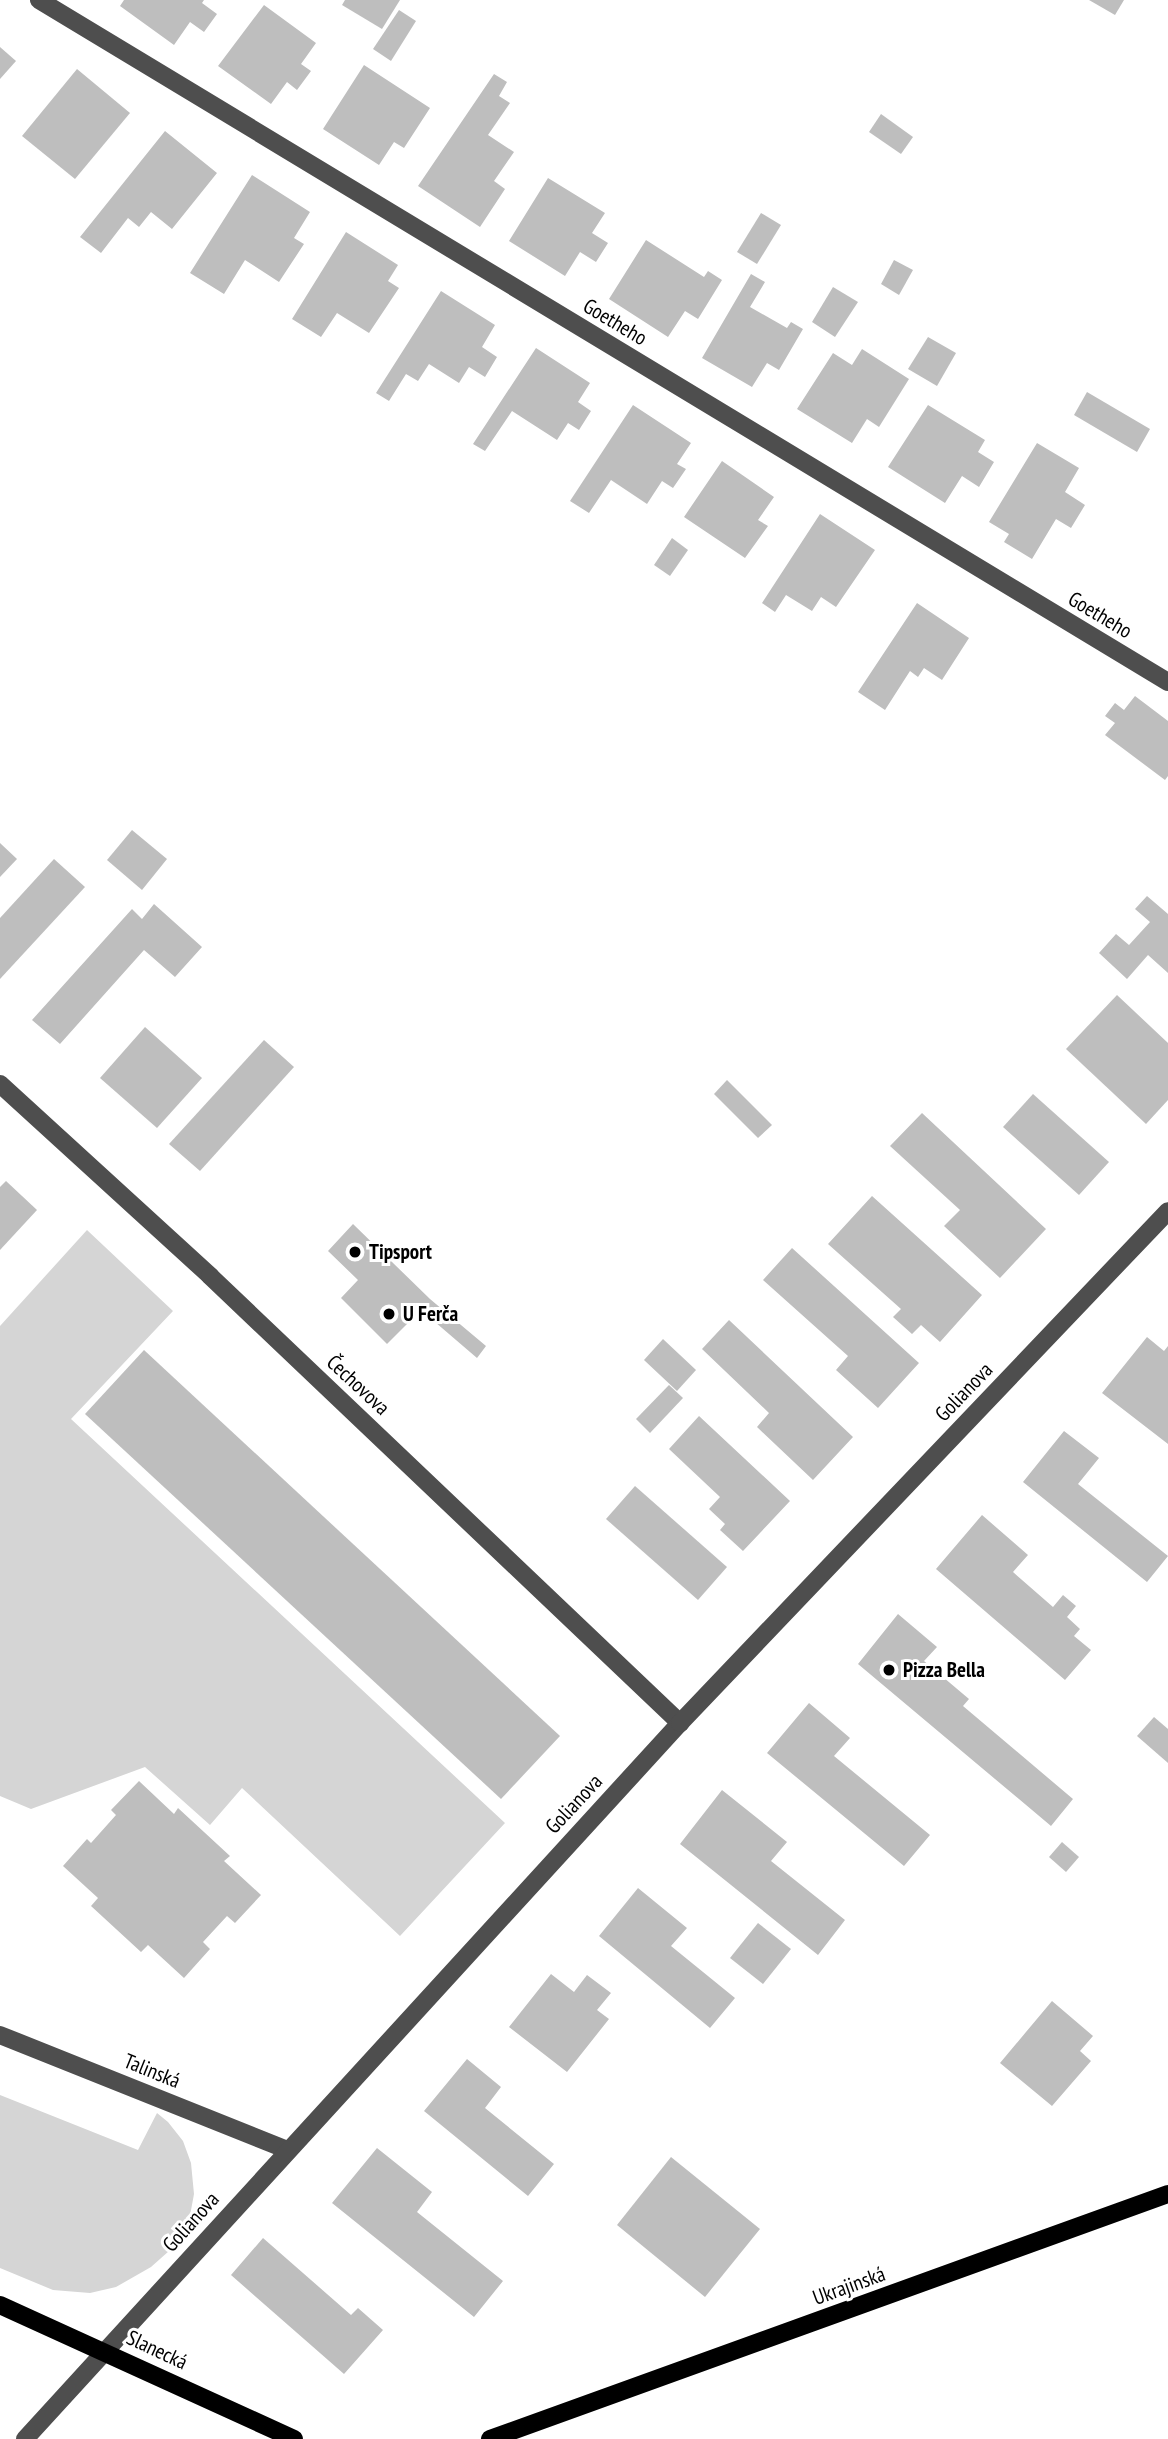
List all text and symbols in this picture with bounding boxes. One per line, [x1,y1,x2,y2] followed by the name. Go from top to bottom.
[578,293,652,351] street label: Goetheho
[1063,586,1137,644] street label: Goetheho
[369,1239,432,1265] place label: Tipsport
[347,1244,363,1260] marker: Tipsport
[403,1301,458,1327] place label: U Ferča
[381,1306,397,1322] marker: U Ferča
[321,1350,395,1420] street label: Čechovova
[930,1357,998,1427] street label: Golianova
[903,1657,985,1683] place label: Pizza Bella
[881,1662,897,1678] marker: Pizza Bella
[540,1769,608,1839] street label: Golianova
[120,2048,184,2094] street label: Talinská
[158,2187,224,2257] street label: Golianova
[809,2261,889,2311] street label: Ukrajinská
[123,2325,191,2375] street label: Slanecká

